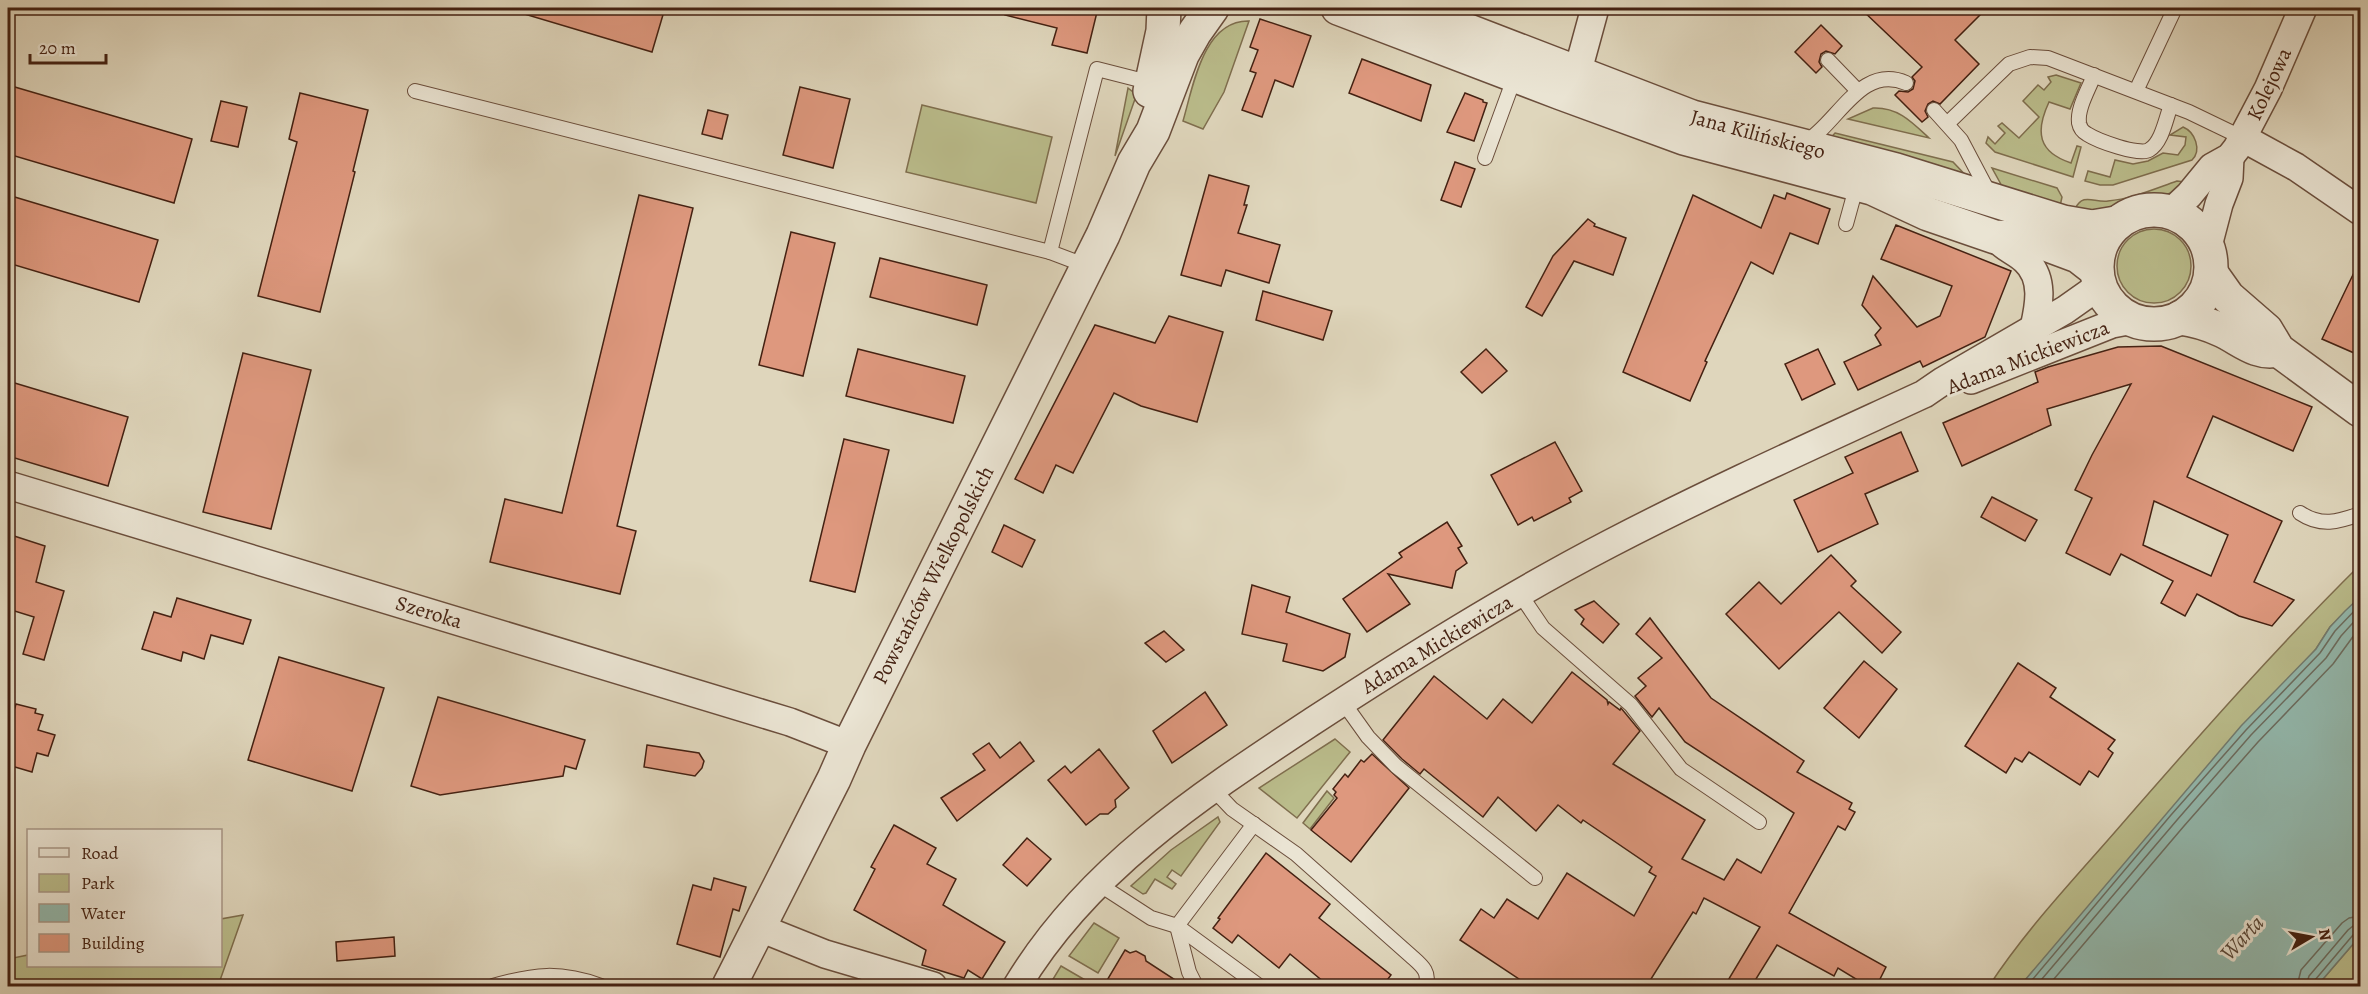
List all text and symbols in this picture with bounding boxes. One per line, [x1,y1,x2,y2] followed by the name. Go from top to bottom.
[30,27,106,65] scale bar
[39,36,76,60] text: 20 m
[2240,43,2298,125] street label: Kolejowa
[1688,103,1828,165] street label: Jana Kilińskiego
[1942,313,2113,401] street label: Adama Mickiewicza
[866,461,1000,689] street label: Powstańców Wielkopolskich
[1355,588,1518,701] street label: Adama Mickiewicza
[392,589,466,635] street label: Szeroka
[27,829,222,967] legend
[81,841,119,865] text: Road
[81,871,115,895] text: Park
[80,901,126,925] text: Water
[2281,907,2341,967] north arrow
[2213,909,2271,967] water label: Warta
[2313,927,2337,943] text: N
[81,931,145,955] text: Building

